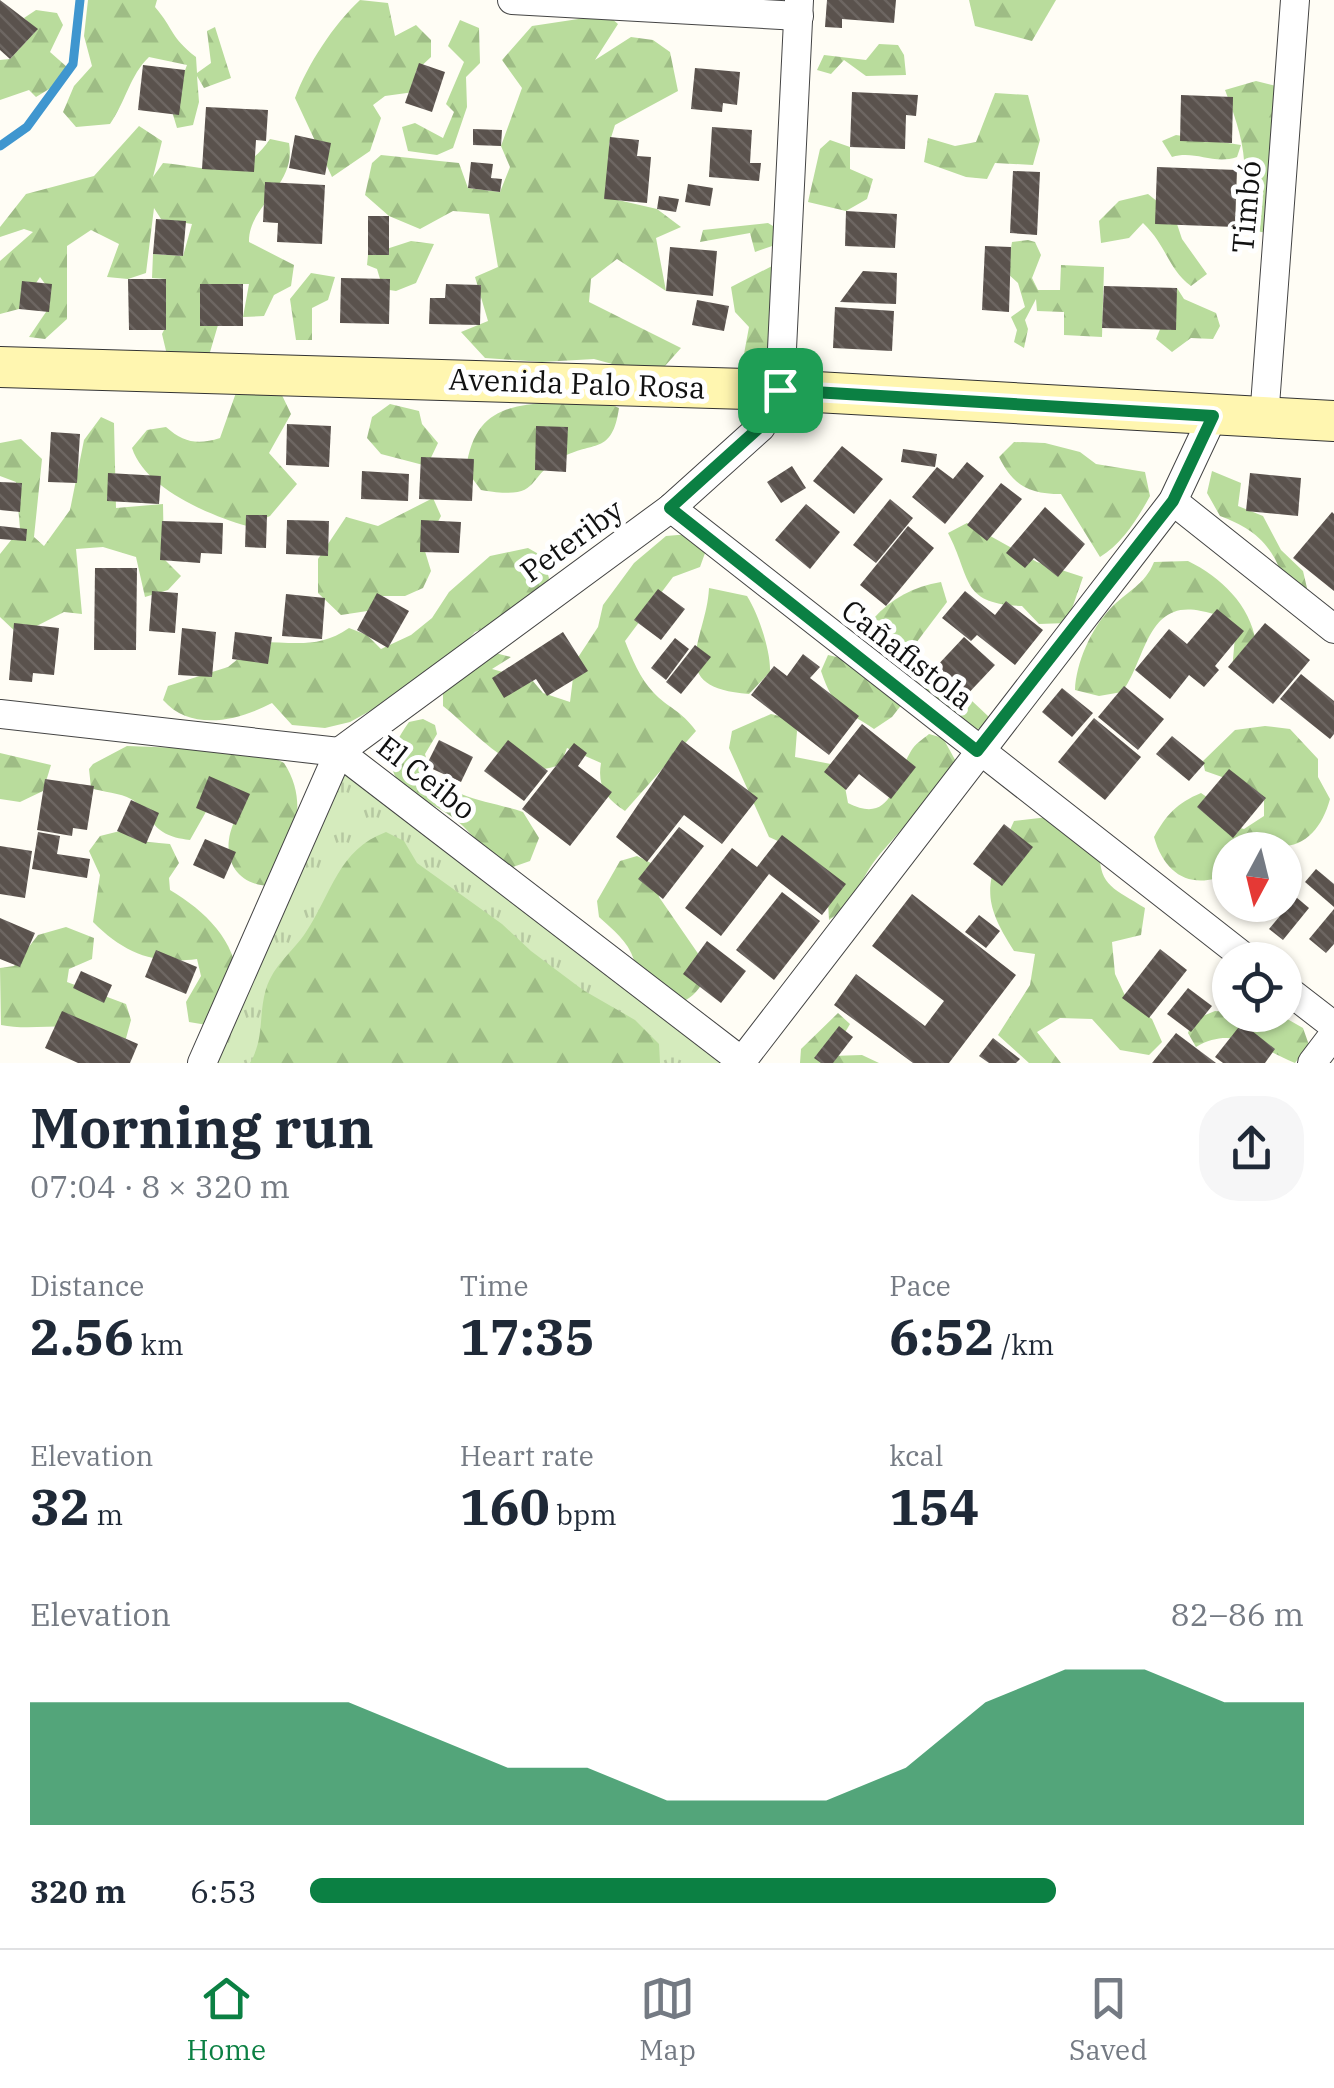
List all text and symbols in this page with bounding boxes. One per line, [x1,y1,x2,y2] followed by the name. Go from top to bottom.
[1222,159,1269,255] street label: Timbó
[738,348,823,433] pin
[448,359,706,406] street label: Avenida Palo Rosa
[753,363,808,418] icon: arrive
[512,489,630,590] street label: Peteriby
[834,590,982,718] street label: Cañafistola
[370,726,484,828] street label: El Ceibo
[1212,832,1302,922] north arrow
[1212,832,1302,1032] map controls
[1212,942,1302,1032] button: locate
[30,1092,374,1163] text: Morning run
[1199,1096,1304,1201] button: share
[30,1165,290,1207] text: 07:04 · 8 × 320 m
[30,1267,144,1304] text: Distance
[460,1267,528,1304] text: Time
[889,1267,951,1304] text: Pace
[30,1304,134,1369] text: 2.56
[460,1304,595,1369] text: 17:35
[889,1304,994,1369] text: 6:52
[134,1326,184,1363] text: km
[994,1326,1054,1363] text: /km
[30,1437,153,1474] text: Elevation
[460,1437,594,1474] text: Heart rate
[889,1437,943,1474] text: kcal
[30,1474,90,1539] text: 32
[460,1474,550,1539] text: 160
[889,1474,979,1539] text: 154
[90,1496,123,1533] text: m
[550,1496,617,1533] text: bpm
[30,1593,171,1635] text: Elevation
[1170,1593,1304,1635] text: 82–86 m
[30,1870,126,1912] text: 320 m
[190,1870,257,1912] text: 6:53
[187,1971,266,2068] tab: Home
[639,1971,696,2068] tab: Map
[1069,1971,1147,2068] tab: Saved

